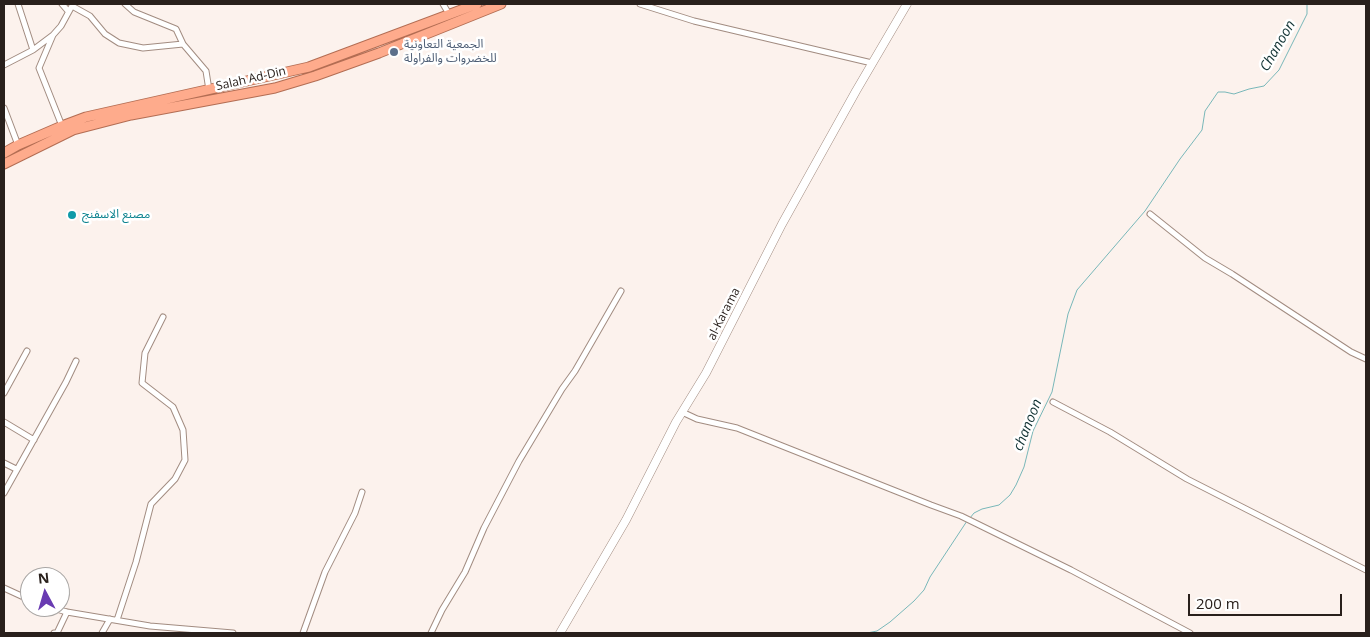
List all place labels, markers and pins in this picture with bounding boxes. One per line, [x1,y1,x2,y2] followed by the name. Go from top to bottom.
[404,38,497,66] place label: الجمعية التعاونية للخضروات والفراولة
[388,46,400,58] marker: الجمعية التعاونية للخضروات والفراولة
[82,208,150,222] place label: مصنع الاسفنج
[66,209,78,221] marker: مصنع الاسفنج

